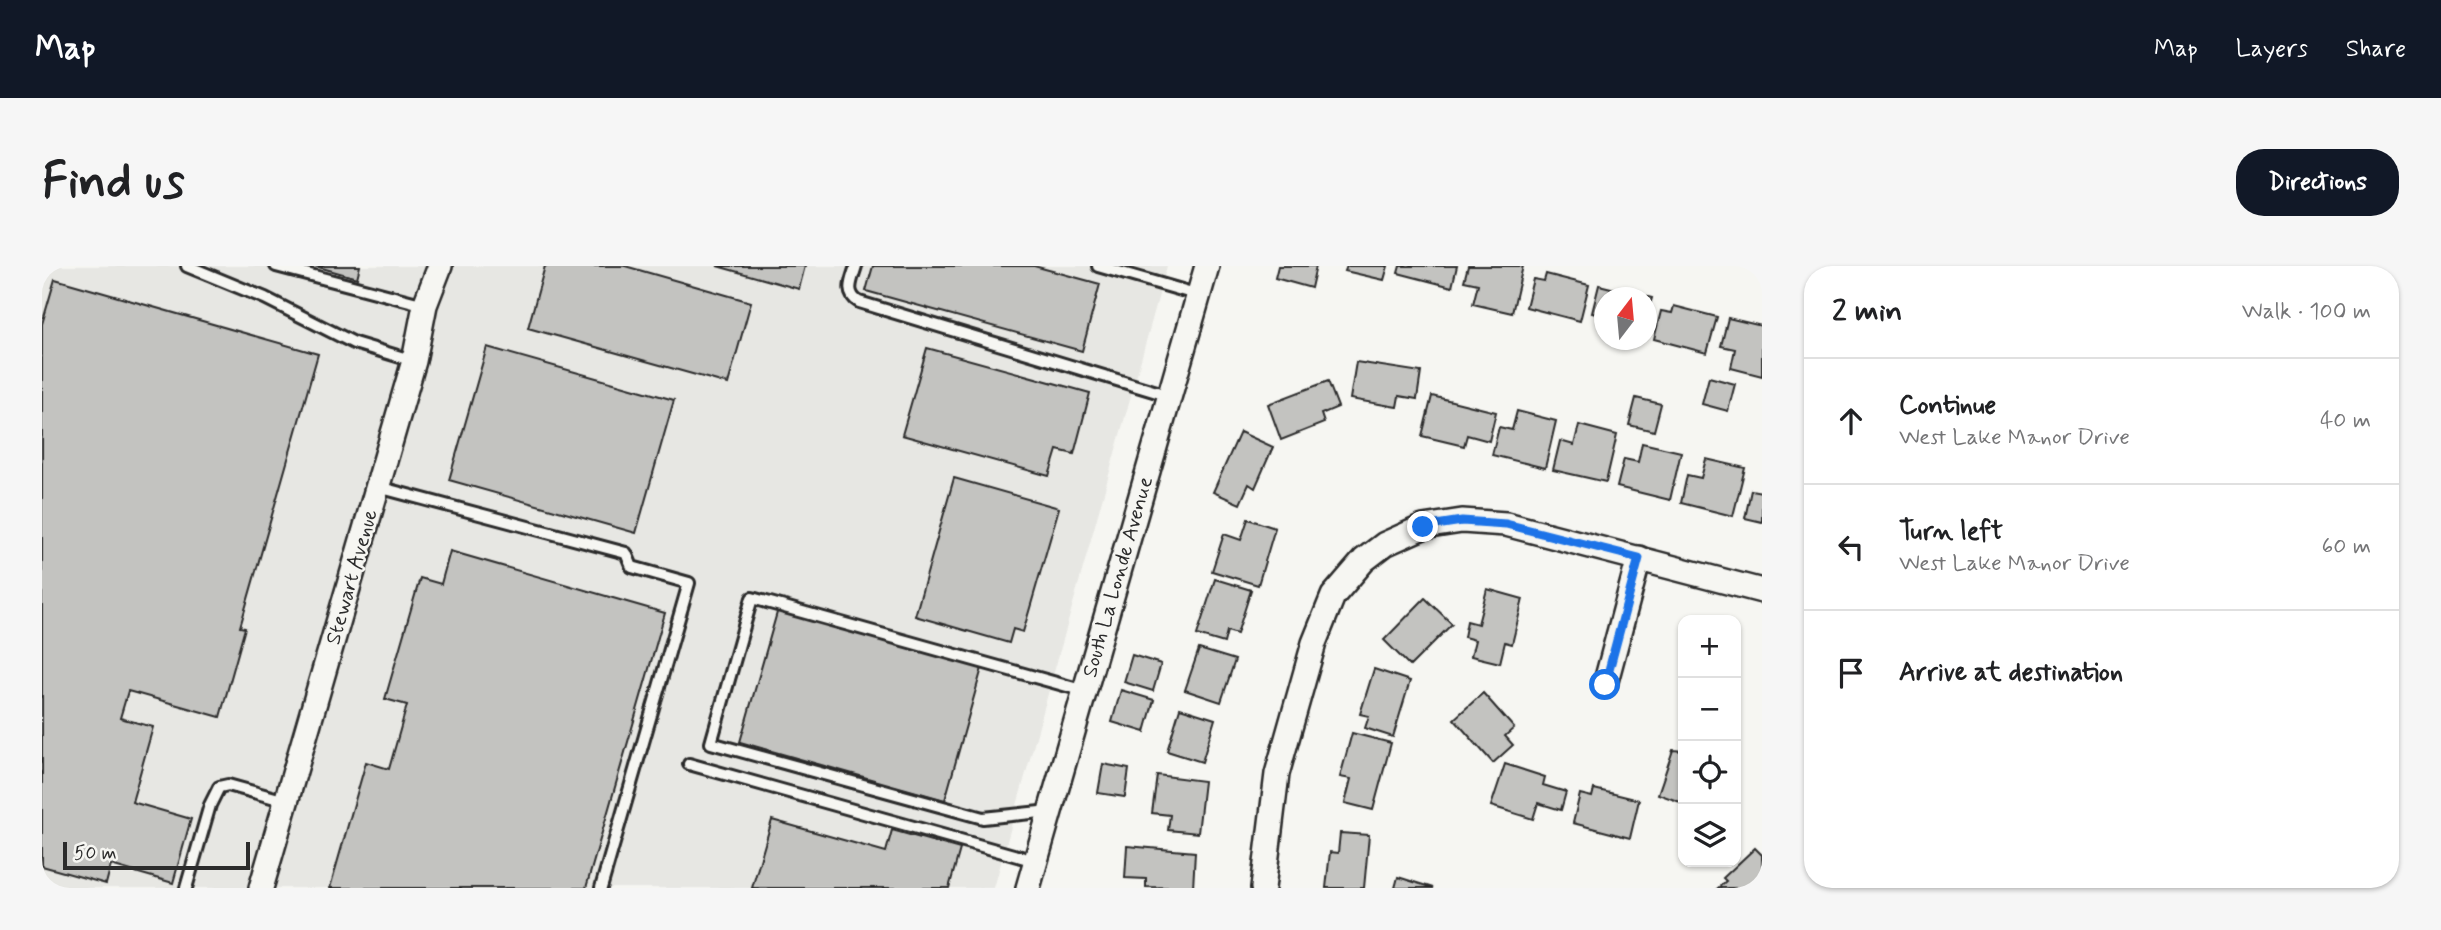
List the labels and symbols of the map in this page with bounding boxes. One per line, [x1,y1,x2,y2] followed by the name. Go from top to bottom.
[1594,287,1657,350] north arrow
[1076,473,1160,681] street label: South La Londe Avenue
[319,506,385,648] street label: Stewart Avenue
[1407,511,1438,542] route end
[1589,669,1620,700] route start
[63,839,250,871] scale bar

